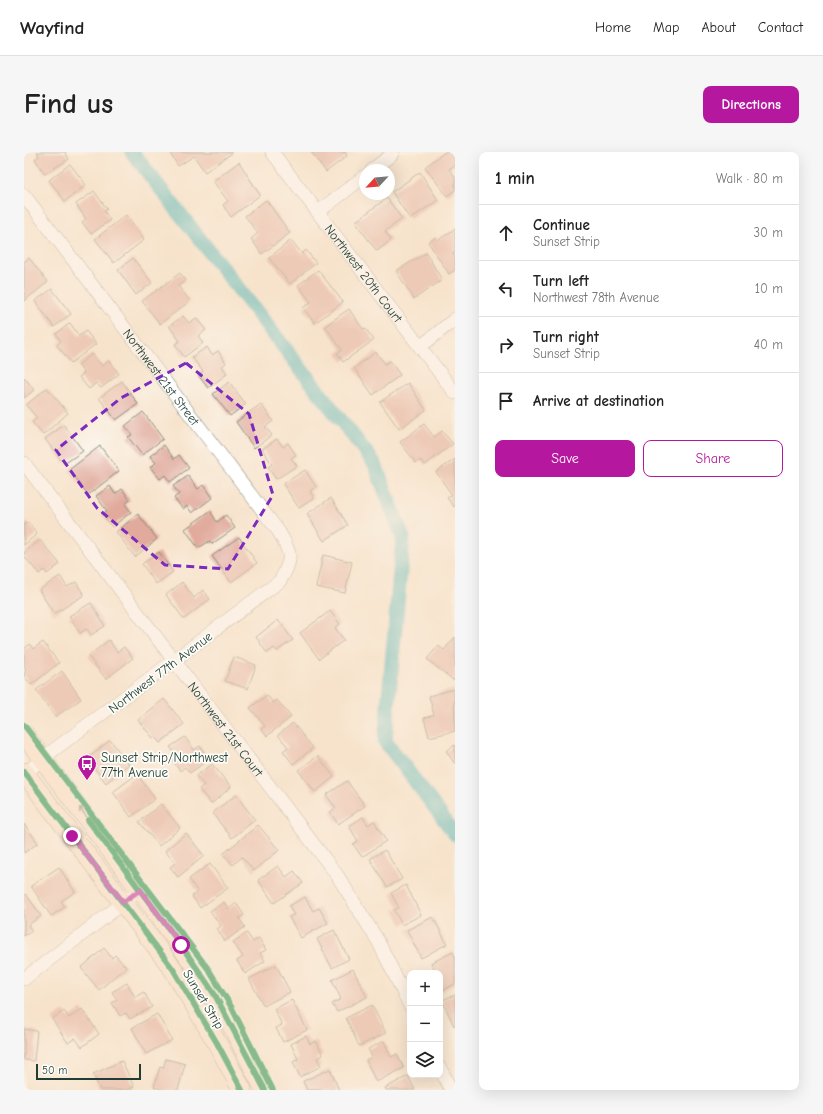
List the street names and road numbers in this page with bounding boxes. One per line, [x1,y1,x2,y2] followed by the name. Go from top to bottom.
[322,221,406,326] street label: Northwest 20th Court
[120,326,203,429] street label: Northwest 21st Street
[106,628,215,716] street label: Northwest 77th Avenue
[185,679,267,780] street label: Northwest 21st Court
[180,967,227,1032] street label: Sunset Strip

